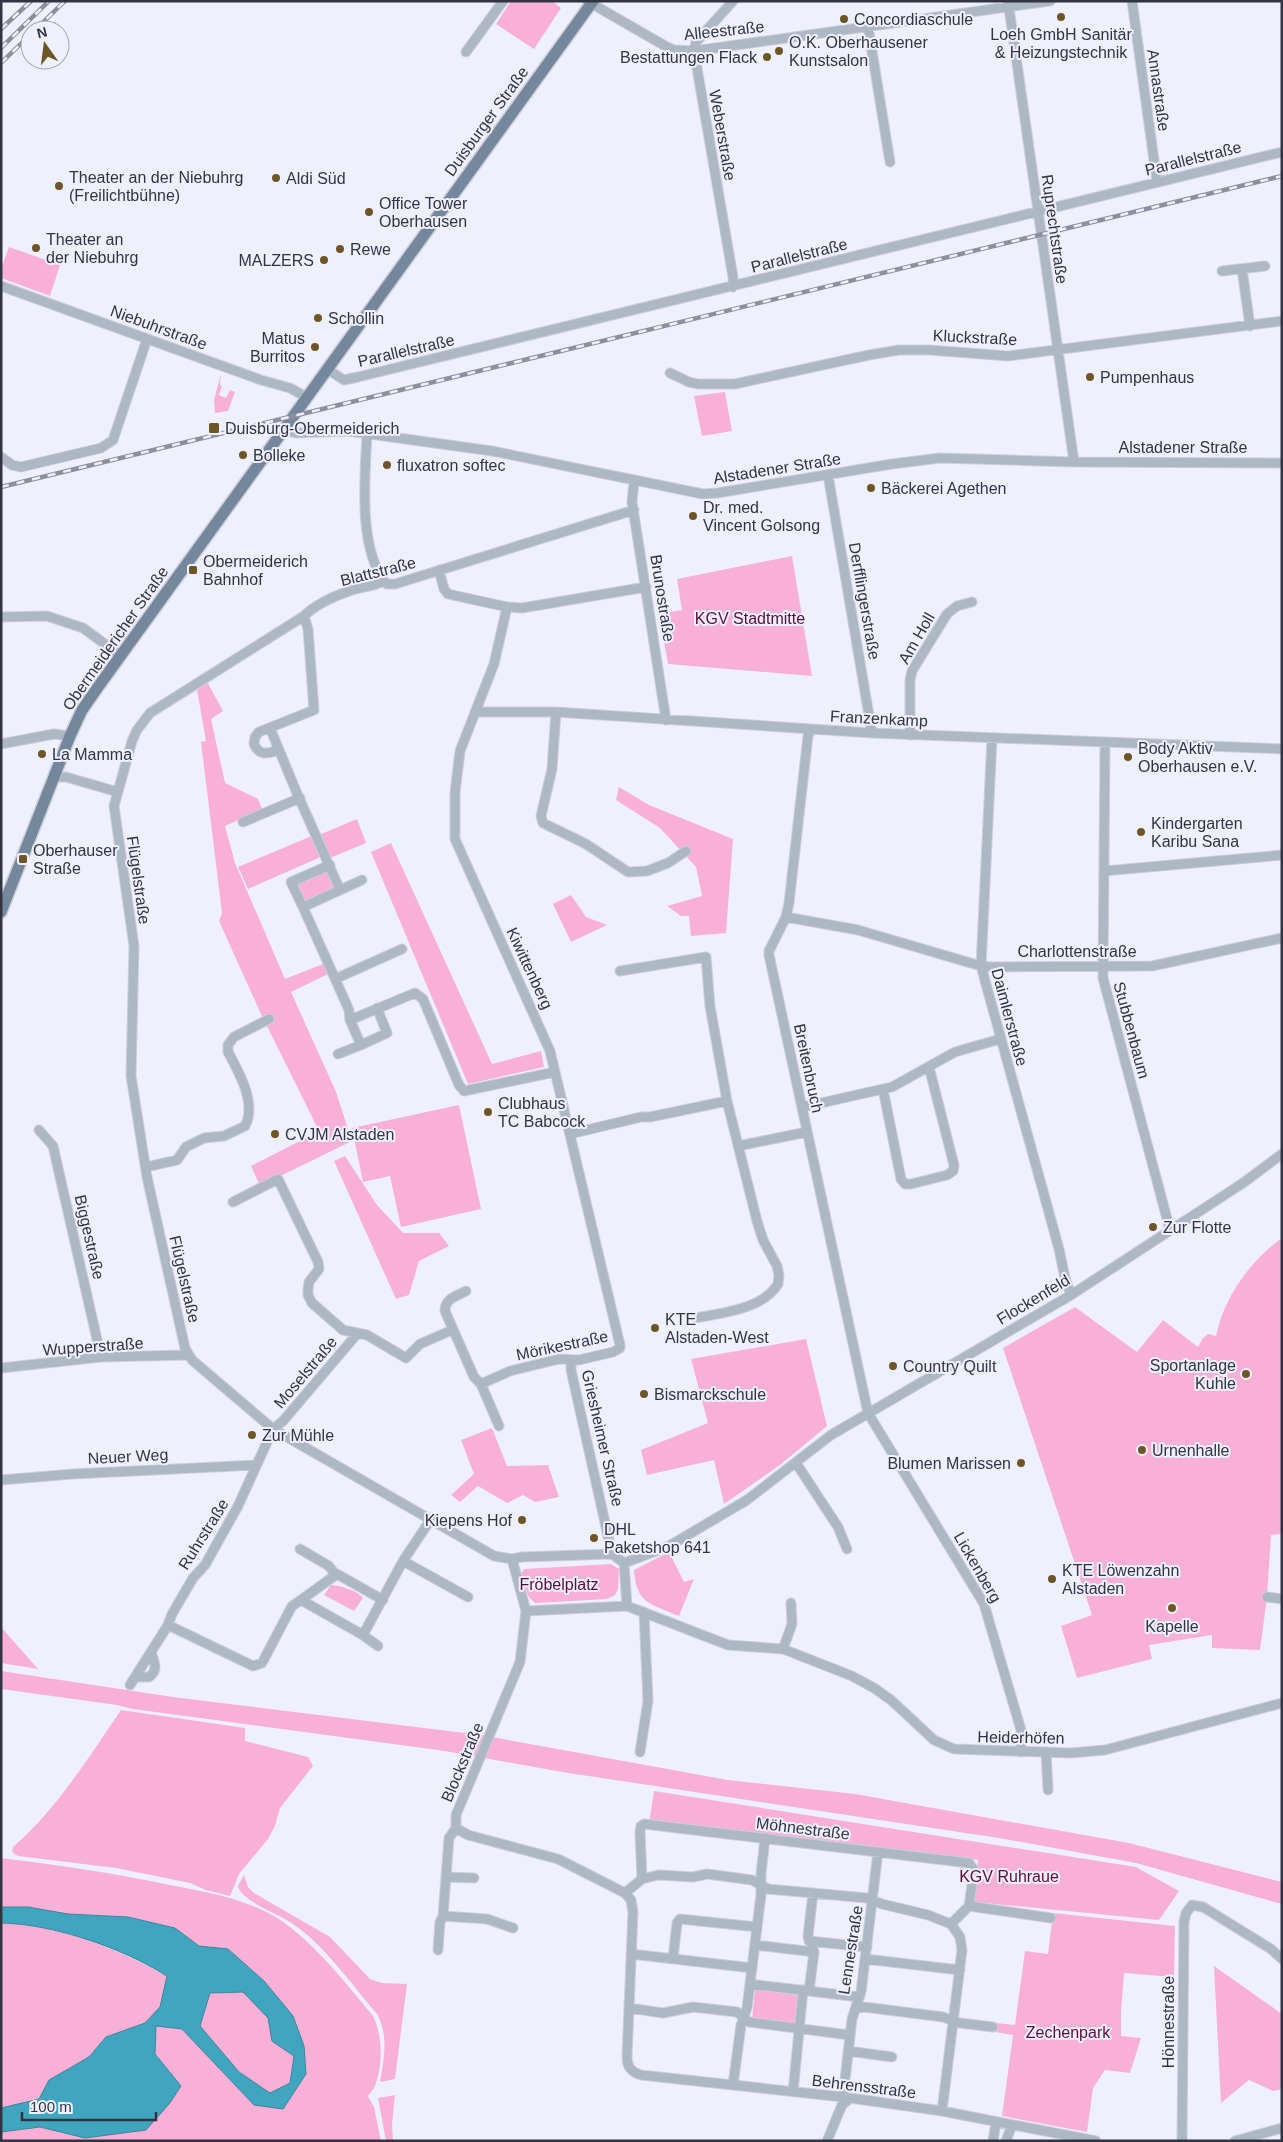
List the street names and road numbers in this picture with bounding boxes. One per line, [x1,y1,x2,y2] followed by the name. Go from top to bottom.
[683,18,765,43] street label: Alleestraße
[1144,48,1173,132] street label: Annastraße
[441,63,532,179] street label: Duisburger Straße
[706,88,739,182] street label: Weberstraße
[1143,138,1243,179] street label: Parallelstraße
[1038,173,1071,285] street label: Ruprechtstraße
[749,235,849,276] street label: Parallelstraße
[108,302,209,353] street label: Niebuhrstraße
[932,327,1018,348] street label: Kluckstraße
[356,331,456,370] street label: Parallelstraße
[1119,439,1248,456] street label: Alstadener Straße
[712,450,842,487] street label: Alstadener Straße
[846,541,883,661] street label: Derfflingerstraße
[647,553,678,643] street label: Brunostraße
[339,554,418,589] street label: Blattstraße
[59,563,172,713] street label: Obermeidericher Straße
[895,610,938,667] street label: Am Holl
[830,707,928,730] street label: Franzenkamp
[124,835,153,925] street label: Flügelstraße
[503,925,556,1012] street label: Kiwittenberg
[1017,943,1137,960] street label: Charlottenstraße
[988,966,1031,1068] street label: Daimlerstraße
[1110,980,1153,1080] street label: Stubbenbaum
[791,1022,826,1114] street label: Breitenbruch
[72,1193,108,1281] street label: Biggestraße
[166,1234,203,1324] street label: Flügelstraße
[994,1271,1073,1328] street label: Flockenfeld
[515,1327,610,1364] street label: Mörikestraße
[271,1333,340,1412] street label: Moselstraße
[42,1334,144,1359] street label: Wupperstraße
[579,1368,627,1508] street label: Griesheimer Straße
[87,1446,169,1467] street label: Neuer Weg
[175,1496,232,1573] street label: Ruhrstraße
[951,1529,1004,1605] street label: Lickenberg
[438,1720,487,1804] street label: Blockstraße
[977,1728,1065,1747] street label: Heiderhöfen
[755,1814,851,1843] street label: Möhnestraße
[835,1904,866,1996] street label: Lennestraße
[1160,1976,1177,2068] street label: Hönnestraße
[811,2072,917,2101] street label: Behrensstraße

